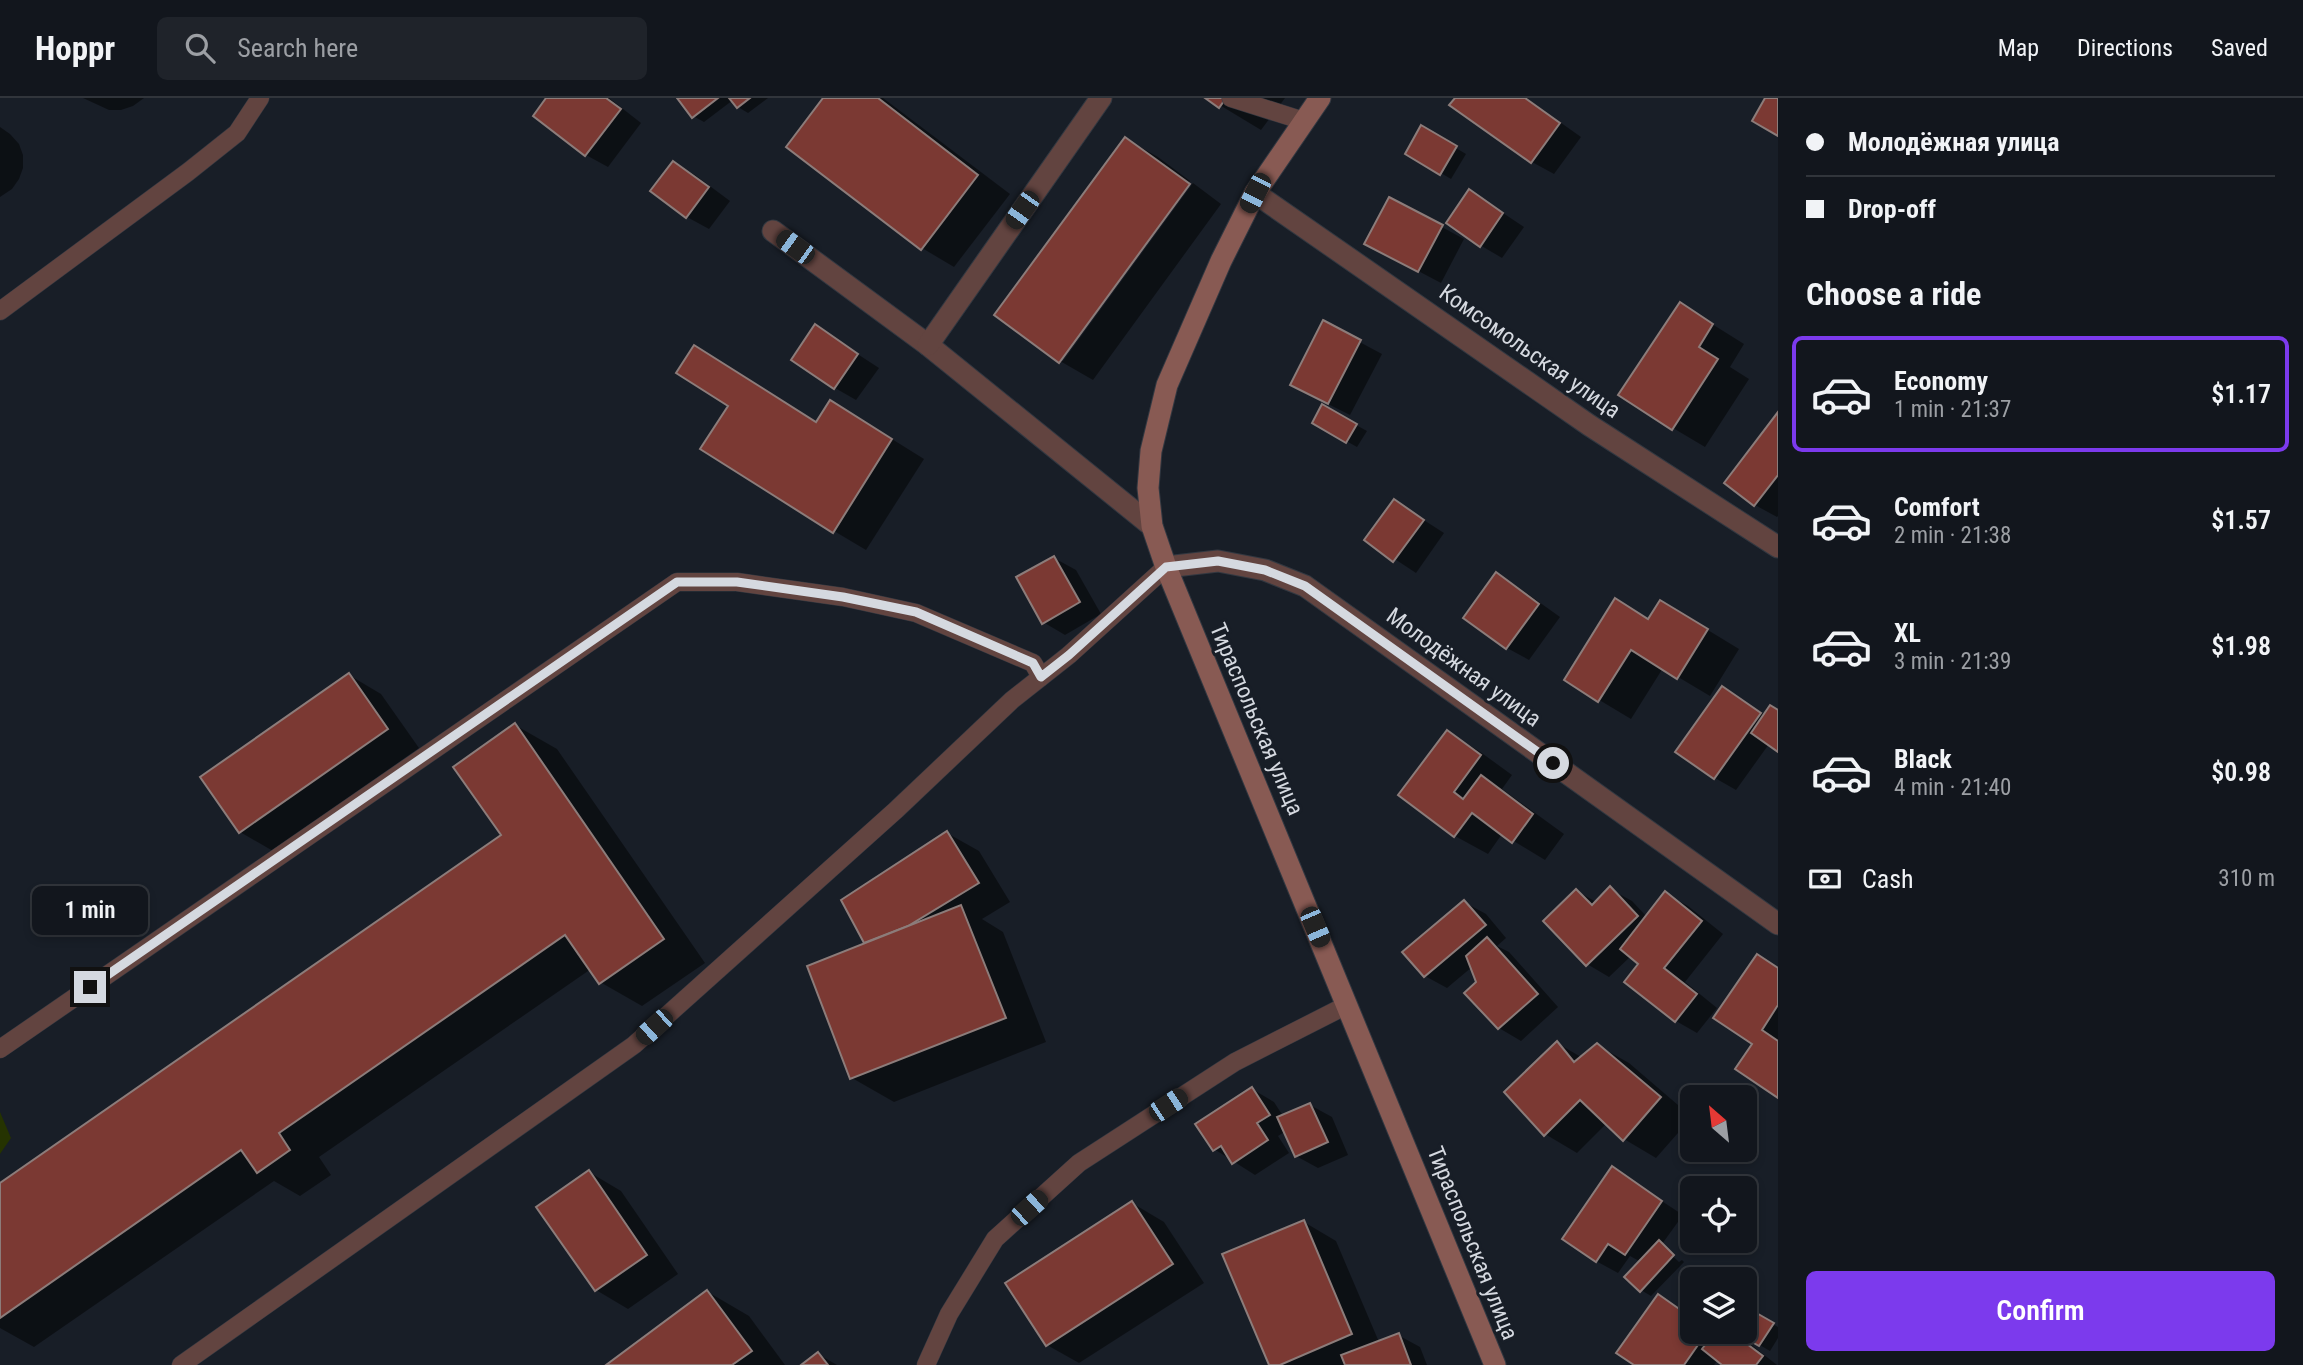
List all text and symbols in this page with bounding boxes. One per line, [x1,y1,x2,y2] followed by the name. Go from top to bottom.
[157,17,647,80] search box
[35,29,115,68] text: Hoppr
[181,29,219,67] icon: search
[237,33,358,63] text: Search here
[1998,34,2039,62] text: Map
[2077,34,2173,62] text: Directions
[2211,34,2268,62] text: Saved
[1848,127,2060,157] text: Молодёжная улица
[1237,170,1274,216] car
[1002,187,1043,233] car
[1848,194,1936,224] text: Drop-off
[772,226,819,268] car
[1806,275,1981,313] text: Choose a ride
[1434,279,1625,424] street label: Комсомольская улица
[1810,363,1873,426] icon: car
[1894,366,1988,396] text: Economy
[2211,379,2271,409] text: $1.17
[1894,396,2011,423] text: 1 min · 21:37
[1810,489,1873,552] icon: car
[1894,492,1980,522] text: Comfort
[2211,505,2271,535] text: $1.57
[1894,522,2011,549] text: 2 min · 21:38
[1381,602,1546,732] street label: Молодёжная улица
[1810,615,1873,678] icon: car
[1894,618,1921,648] text: XL
[1204,619,1309,819] street label: Тираспольская улица
[2211,631,2271,661] text: $1.98
[1894,648,2011,675] text: 3 min · 21:39
[1810,741,1873,804] icon: car
[1894,744,1952,774] text: Black
[1537,747,1569,779] route start
[2211,757,2271,787] text: $0.98
[1894,774,2011,801] text: 4 min · 21:40
[1806,860,1844,898] icon: cash
[1862,864,1914,894] text: Cash
[2218,865,2275,892] text: 310 m
[32,886,148,934] callout: 1 min
[65,897,115,924] text: 1 min
[1298,904,1333,950] car
[74,971,106,1003] route end
[632,1005,677,1049] car
[1145,1085,1192,1125] car
[1680,1085,1757,1162] north arrow
[1680,1085,1757,1344] map controls
[1421,1143,1524,1344] street label: Тираспольская улица
[1680,1176,1757,1253] button: locate
[1007,1186,1052,1230] car
[1680,1267,1757,1344] button: layers
[1806,1271,2275,1351] button: Confirm

